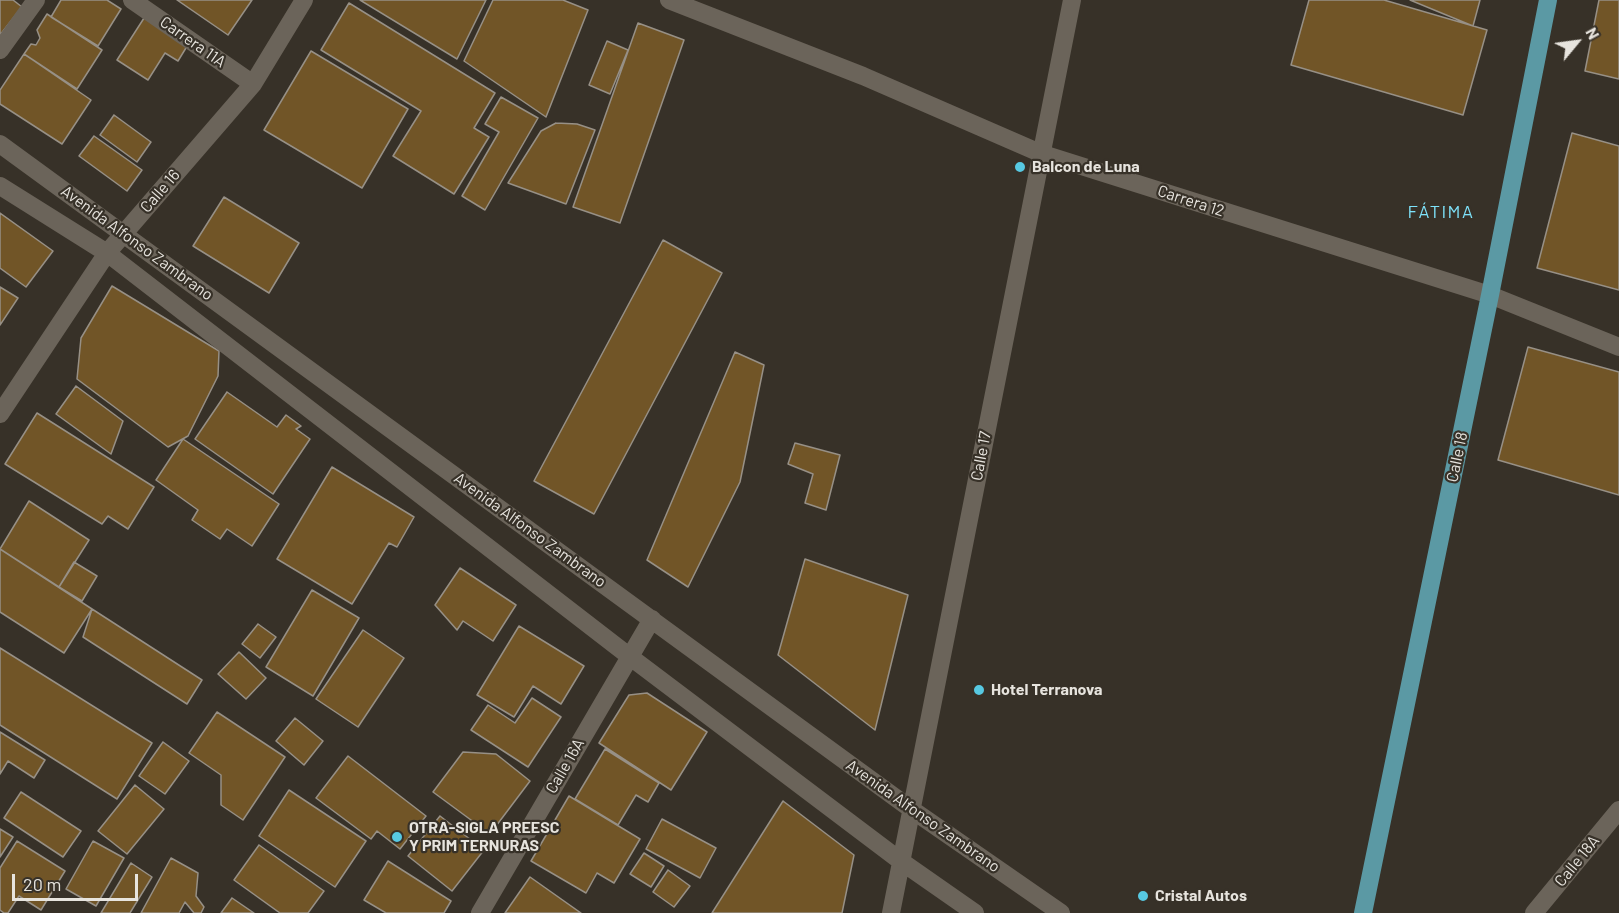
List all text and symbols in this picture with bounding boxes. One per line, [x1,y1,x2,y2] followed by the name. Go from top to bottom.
[156,12,230,72] street label: Carrera 11A
[1547,12,1607,72] north arrow
[1582,24,1604,42] text: N
[1032,157,1140,177] place label: Balcon de Luna
[1013,160,1027,174] marker: Balcon de Luna
[136,166,184,216] street label: Calle 16
[57,181,217,305] street label: Avenida Alfonso Zambrano
[1155,181,1227,221] street label: Carrera 12
[1408,201,1474,223] district label: FÁTIMA
[967,430,995,482] street label: Calle 17
[1442,430,1472,484] street label: Calle 18
[450,468,610,592] street label: Avenida Alfonso Zambrano
[991,680,1102,700] place label: Hotel Terranova
[972,683,986,697] marker: Hotel Terranova
[542,735,588,797] street label: Calle 16A
[842,756,1004,876] street label: Avenida Alfonso Zambrano
[409,818,559,856] place label: OTRA-SIGLA PREESC Y PRIM TERNURAS
[390,830,404,844] marker: OTRA-SIGLA PREESC Y PRIM TERNURAS
[1550,831,1604,891] street label: Calle 18A
[15,862,141,900] scale bar
[23,873,61,895] text: 20 m
[1155,886,1247,906] place label: Cristal Autos
[1136,889,1150,903] marker: Cristal Autos

